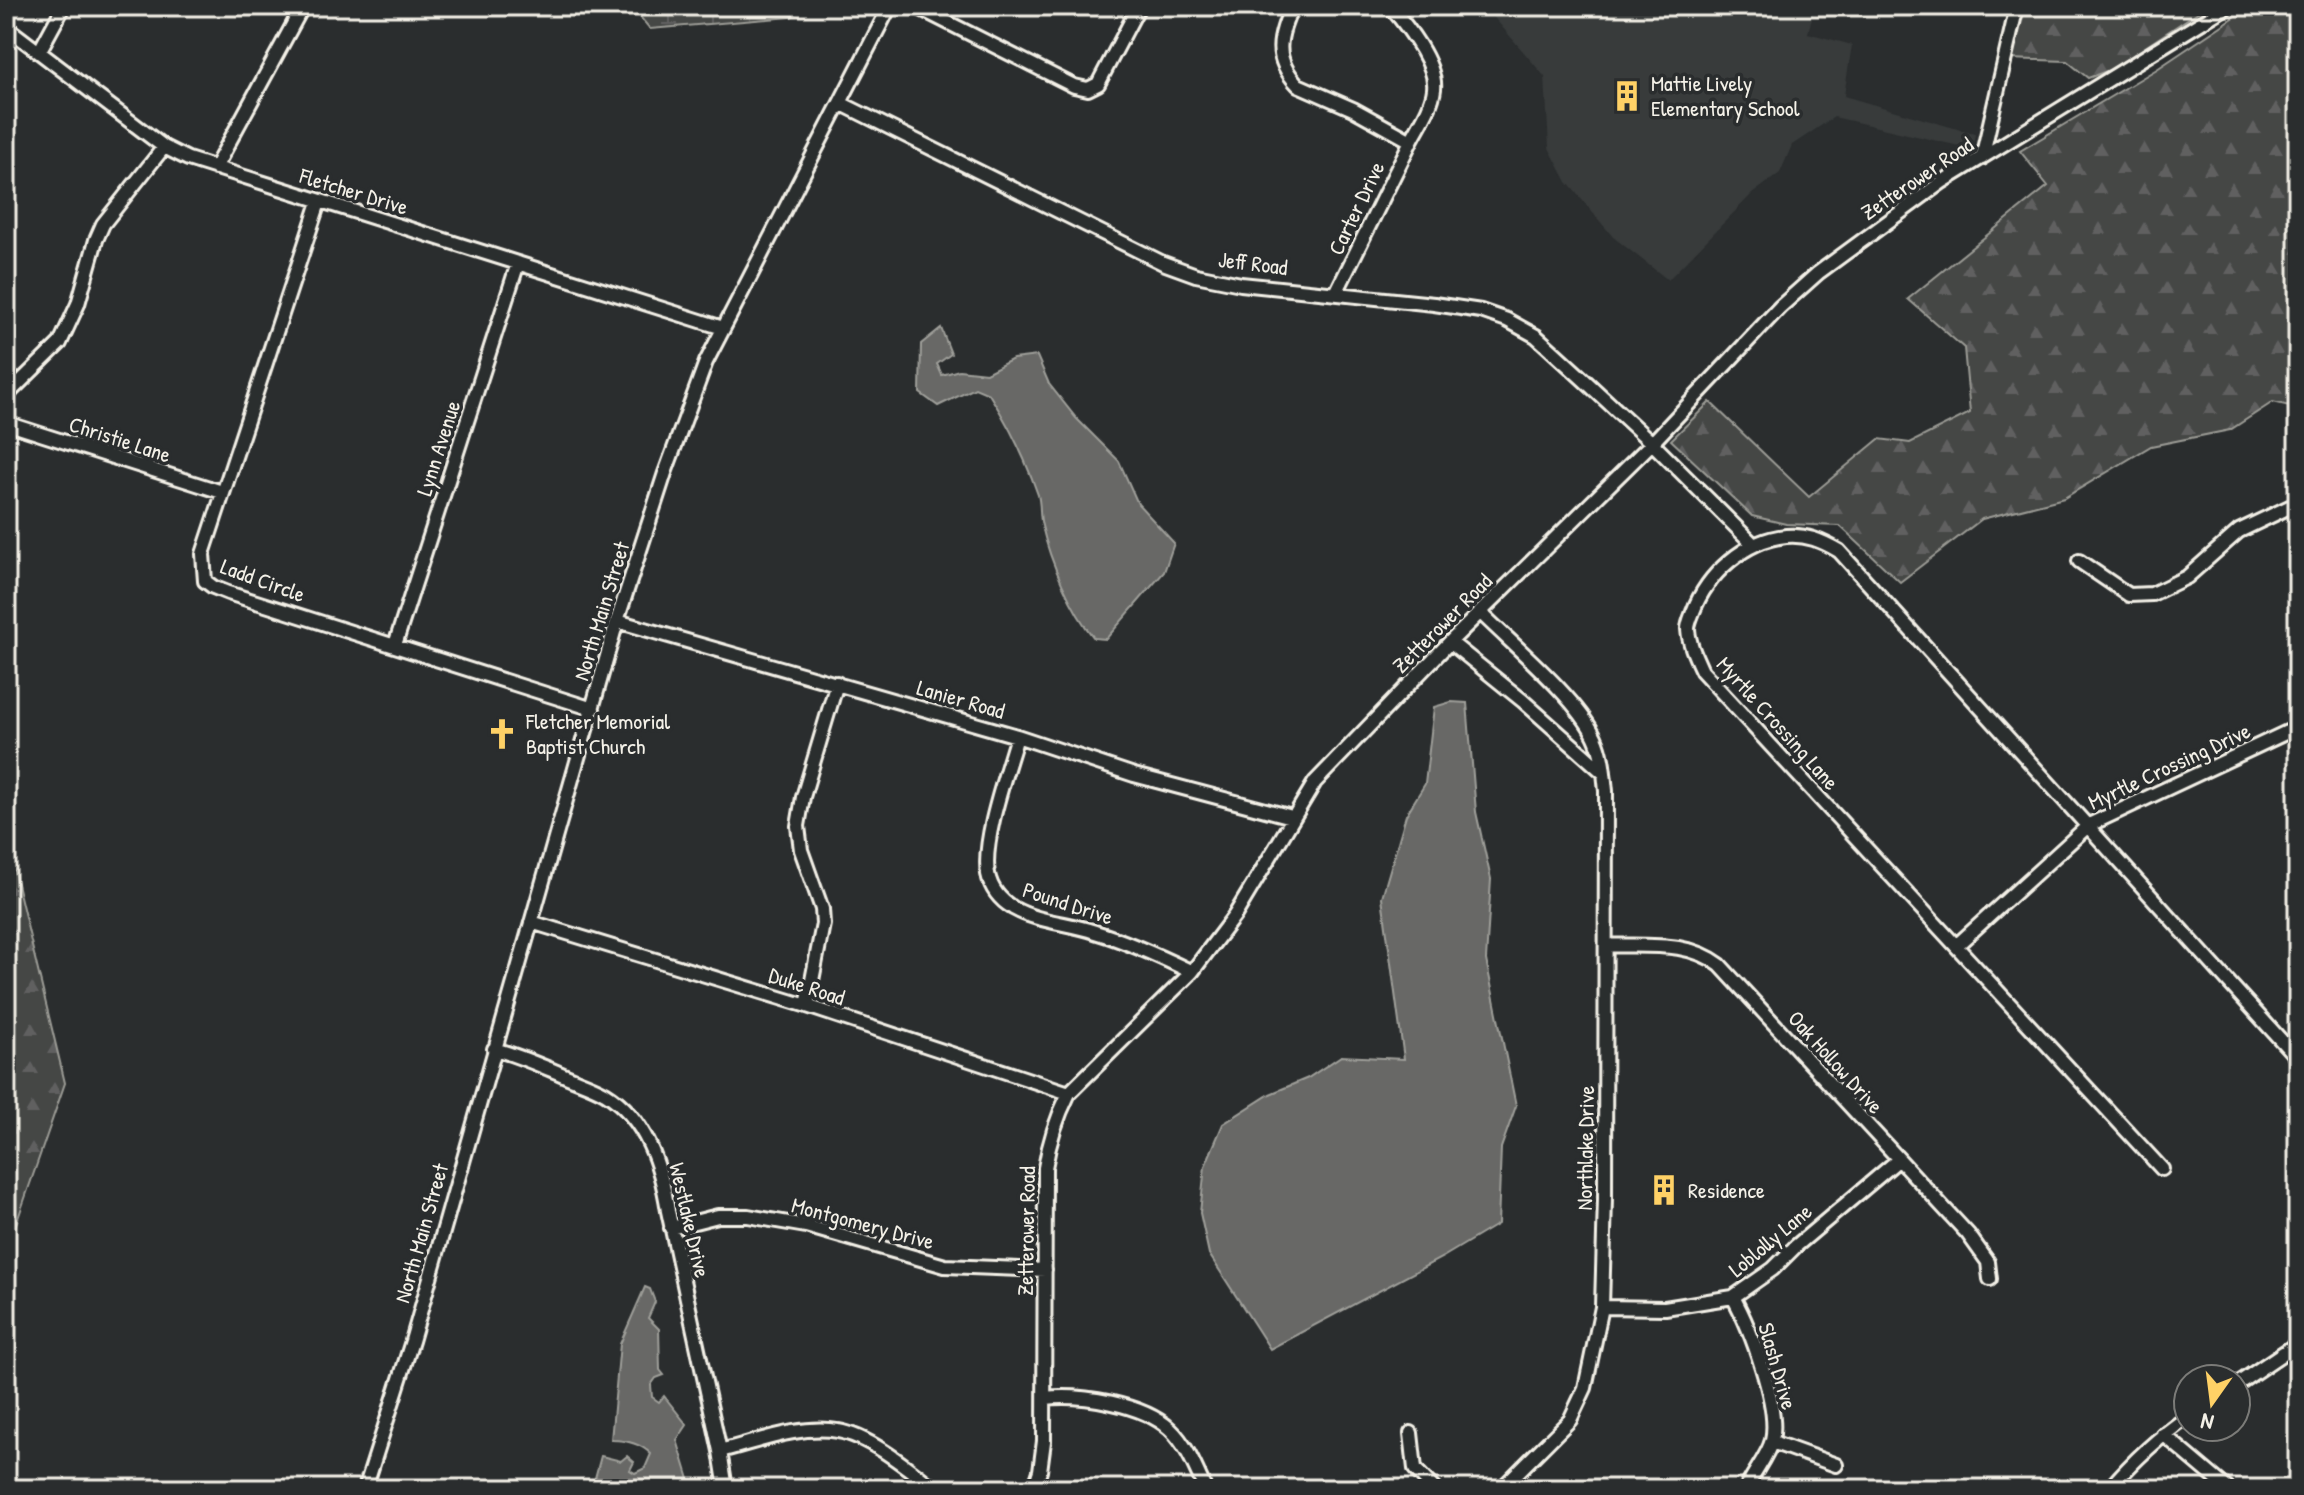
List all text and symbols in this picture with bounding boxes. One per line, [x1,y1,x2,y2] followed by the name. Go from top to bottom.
[1651,68,1800,123] place label: Mattie Lively Elementary School
[1610,79,1644,113] building icon: Mattie Lively Elementary School
[1855,129,1979,227] street label: Zetterower Road
[1321,156,1392,260] street label: Carter Drive
[295,160,412,222] street label: Fletcher Drive
[1217,244,1290,282] street label: Jeff Road
[409,396,468,499] street label: Lynn Avenue
[65,409,175,470] street label: Christie Lane
[566,537,636,684] street label: North Main Street
[217,551,310,609] street label: Ladd Circle
[1386,566,1499,679] street label: Zetterower Road
[1710,650,1846,796] street label: Myrtle Crossing Lane
[914,672,1009,726] street label: Lanier Road
[525,706,670,761] place label: Fletcher Memorial Baptist Church
[2083,715,2255,817] street label: Myrtle Crossing Drive
[485,717,519,751] church icon: Fletcher Memorial Baptist Church
[1019,874,1117,932] street label: Pound Drive
[765,960,849,1012] street label: Duke Road
[1782,1004,1891,1120] street label: Oak Hollow Drive
[1569,1085,1601,1211] street label: Northlake Drive
[387,1159,455,1306] street label: North Main Street
[662,1160,718,1281] street label: Westlake Drive
[1010,1165,1042,1296] street label: Zetterower Road
[1647,1173,1681,1207] building icon: Residence
[1688,1175,1765,1205] place label: Residence
[789,1190,938,1256] street label: Montgomery Drive
[1722,1196,1818,1284] street label: Loblolly Lane
[1751,1319,1805,1413] street label: Slash Drive
[2172,1363,2252,1443] north arrow
[2198,1406,2216,1438] text: N

